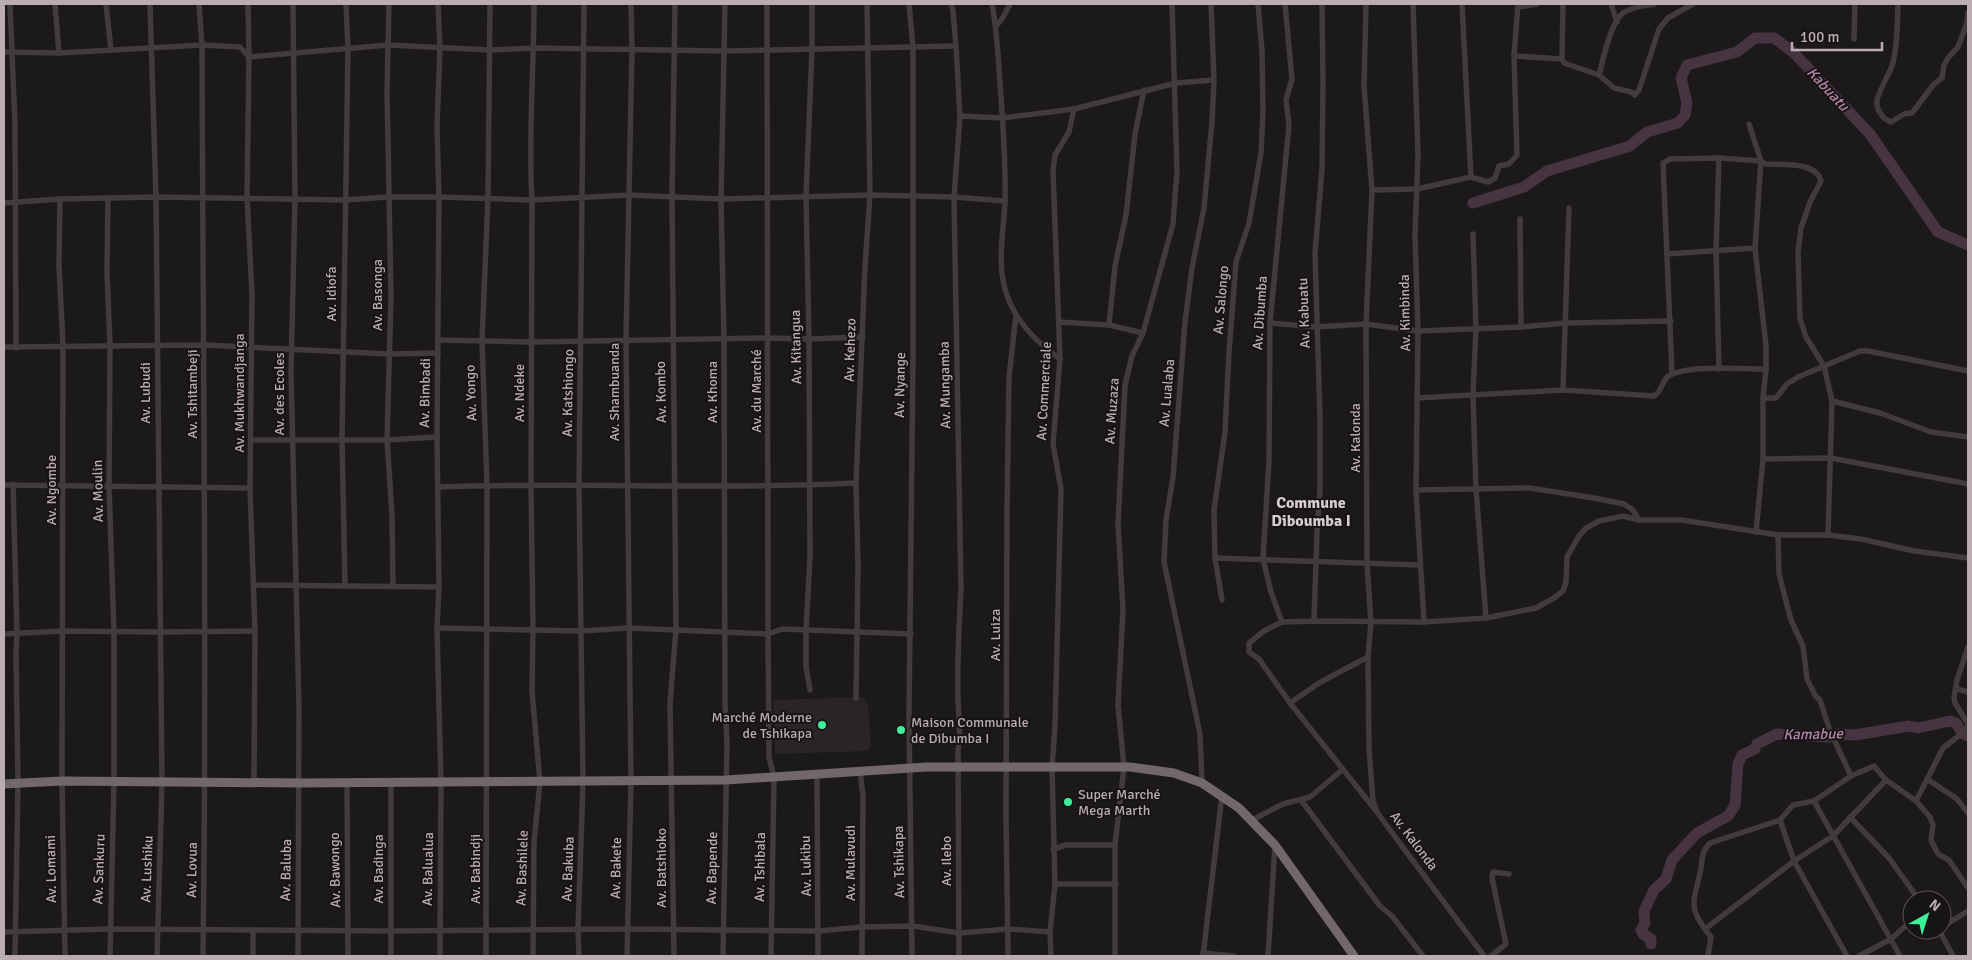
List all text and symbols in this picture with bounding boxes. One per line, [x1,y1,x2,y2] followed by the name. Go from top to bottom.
[1792,20,1882,52] scale bar
[1800,28,1840,46] text: 100 m
[1803,63,1853,115] water label: Kabuatu
[369,259,386,331] street label: Av. Basonga
[1210,265,1232,335] street label: Av. Salongo
[323,267,340,322] street label: Av. Idiofa
[1396,274,1414,352] street label: Av. Kimbinda
[1249,275,1271,351] street label: Av. Dibumba
[1294,277,1314,349] street label: Av. Kabuatu
[787,310,805,384] street label: Av. Kitangua
[840,318,860,382] street label: Av. Kehezo
[231,333,248,453] street label: Av. Mukhwandjanga
[936,341,954,429] street label: Av. Mungamba
[1033,341,1055,441] street label: Av. Commerciale
[606,343,623,441] street label: Av. Shambuanda
[184,349,201,439] street label: Av. Tshitambeji
[559,349,577,437] street label: Av. Katshiongo
[748,349,765,433] street label: Av. du Marché
[271,352,288,436] street label: Av. des Ecoles
[891,352,909,418] street label: Av. Nyange
[416,358,434,428] street label: Av. Bimbadi
[1156,358,1178,428] street label: Av. Lualaba
[652,361,670,423] street label: Av. Kombo
[704,361,721,423] street label: Av. Khoma
[137,362,154,424] street label: Av. Lubudi
[462,364,480,422] street label: Av. Yongo
[511,364,528,422] street label: Av. Ndeke
[1101,377,1123,445] street label: Av. Muzaza
[1347,403,1364,473] street label: Av. Kalonda
[43,455,60,525] street label: Av. Ngombe
[89,460,107,522] street label: Av. Moulin
[1271,493,1351,531] district label: Commune Diboumba I
[987,609,1004,661] street label: Av. Luiza
[712,709,812,742] place label: Marché Moderne de Tshikapa
[911,714,1029,747] place label: Maison Communale de Dibumba I
[816,719,828,731] marker: Marché Moderne de Tshikapa
[895,724,907,736] marker: Maison Communale de Dibumba I
[1783,724,1844,744] water label: Kamabue
[1078,786,1161,819] place label: Super Marché Mega Marth
[1062,796,1074,808] marker: Super Marché Mega Marth
[1386,808,1442,874] street label: Av. Kalonda
[842,825,859,901] street label: Av. Mulavudi
[890,825,908,899] street label: Av. Tshikapa
[653,828,670,908] street label: Av. Batshioko
[512,830,532,906] street label: Av. Bashilele
[703,831,721,905] street label: Av. Bapende
[326,832,344,908] street label: Av. Bawongo
[419,832,437,906] street label: Av. Balualua
[751,832,769,902] street label: Av. Tshibala
[89,833,109,905] street label: Av. Sankuru
[370,834,387,904] street label: Av. Badinga
[467,834,484,904] street label: Av. Babindji
[42,835,60,903] street label: Av. Lomami
[137,835,157,903] street label: Av. Lushiku
[797,835,815,897] street label: Av. Lukibu
[558,836,578,902] street label: Av. Bakuba
[938,836,955,886] street label: Av. Ilebo
[607,837,625,899] street label: Av. Bakete
[277,839,295,901] street label: Av. Baluba
[183,842,201,898] street label: Av. Lovua
[1902,890,1952,940] north arrow
[1926,896,1944,915] text: N

